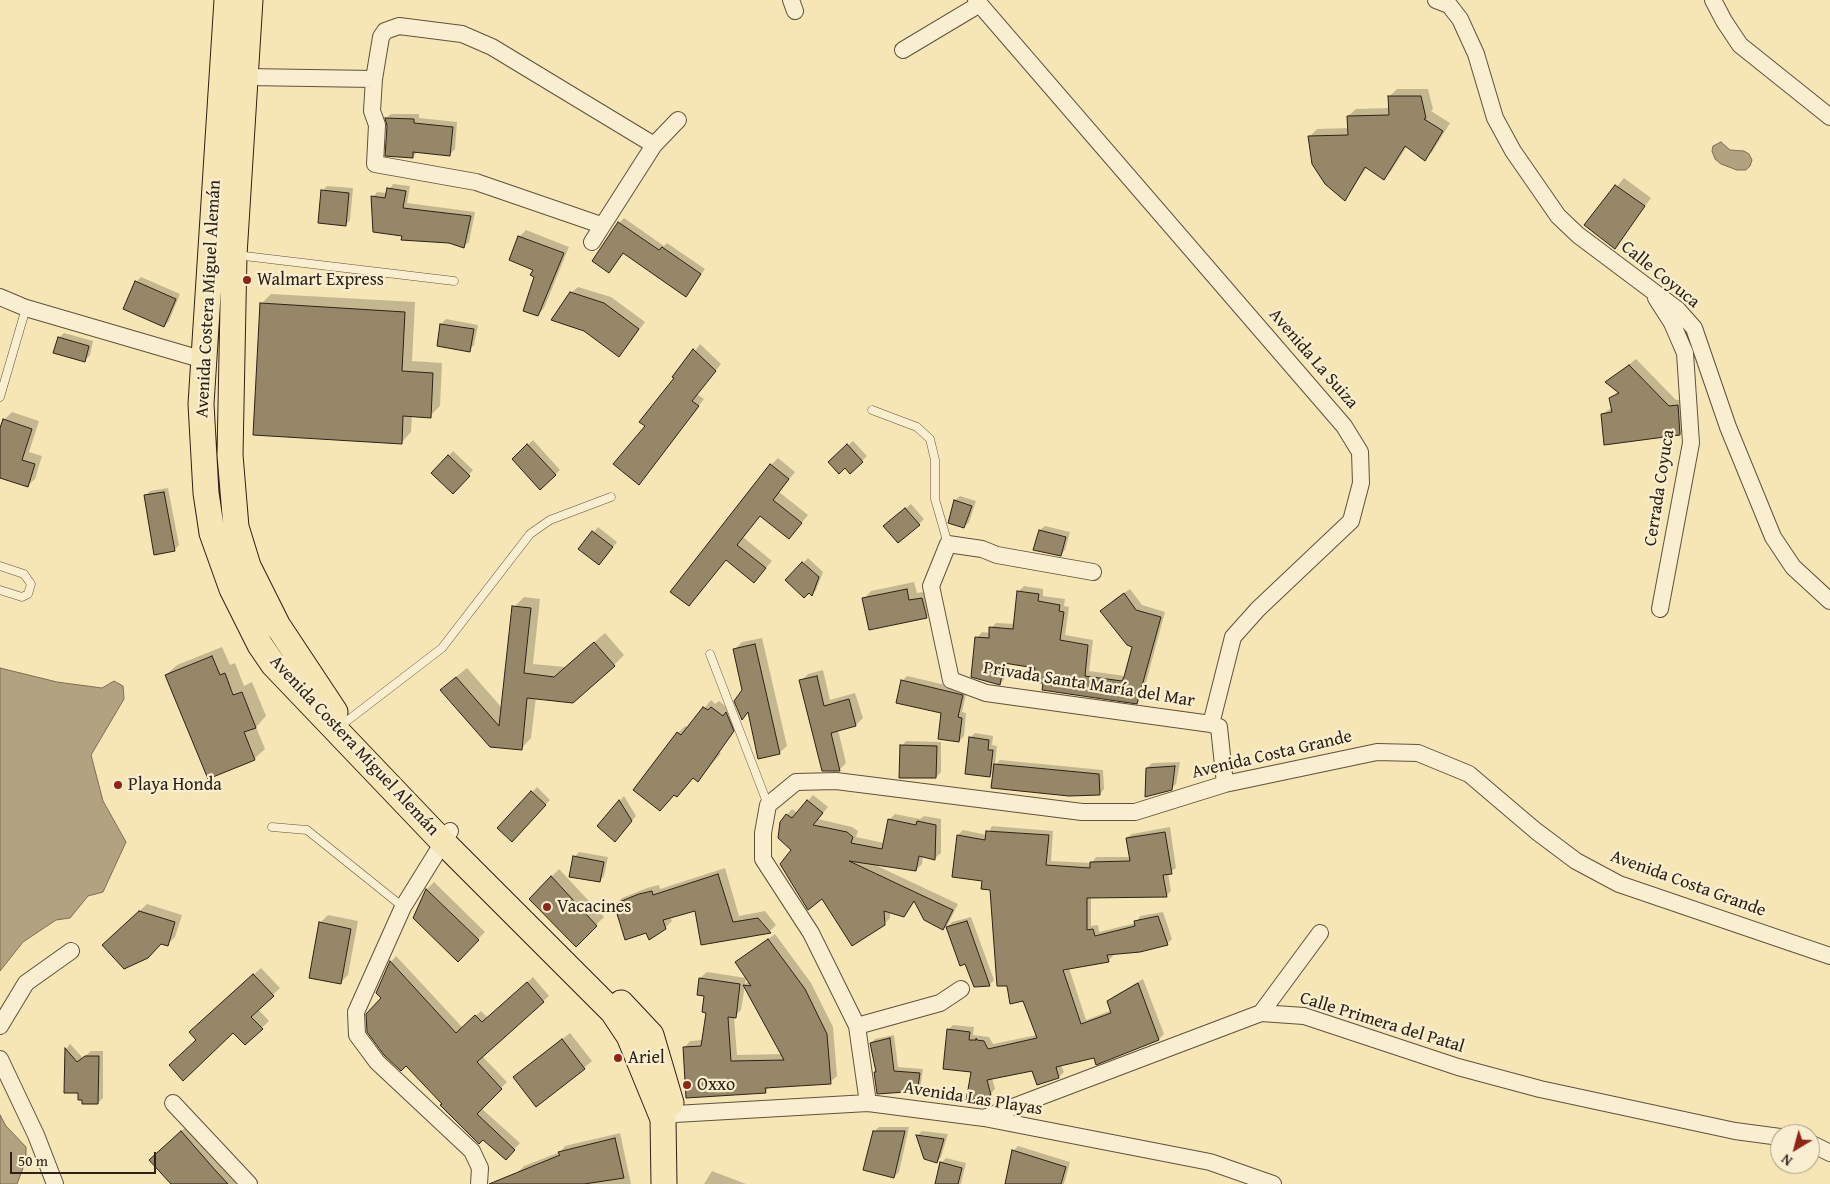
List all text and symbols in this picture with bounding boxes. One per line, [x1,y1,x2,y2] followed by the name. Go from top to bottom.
[192,179,226,419] street label: Avenida Costera Miguel Alemán
[1616,237,1704,313] street label: Calle Coyuca
[257,269,384,291] place label: Walmart Express
[241,274,253,286] marker: Walmart Express
[1264,305,1362,413] street label: Avenida La Suiza
[1640,428,1680,548] street label: Cerrada Coyuca
[265,651,443,841] street label: Avenida Costera Miguel Alemán
[982,658,1196,712] street label: Privada Santa María del Mar
[1190,726,1354,784] street label: Avenida Costa Grande
[128,774,222,796] place label: Playa Honda
[112,779,124,791] marker: Playa Honda
[1607,846,1769,922] street label: Avenida Costa Grande
[557,896,631,918] place label: Vacacines
[541,901,553,913] marker: Vacacines
[1297,988,1467,1058] street label: Calle Primera del Patal
[628,1047,665,1069] place label: Ariel
[612,1052,624,1064] marker: Ariel
[697,1074,735,1096] place label: Oxxo
[902,1077,1044,1121] street label: Avenida Las Playas
[681,1079,693,1091] marker: Oxxo
[1770,1124,1820,1174] north arrow
[12,1142,159,1174] scale bar
[1777,1149,1796,1171] text: N
[18,1150,48,1171] text: 50 m

